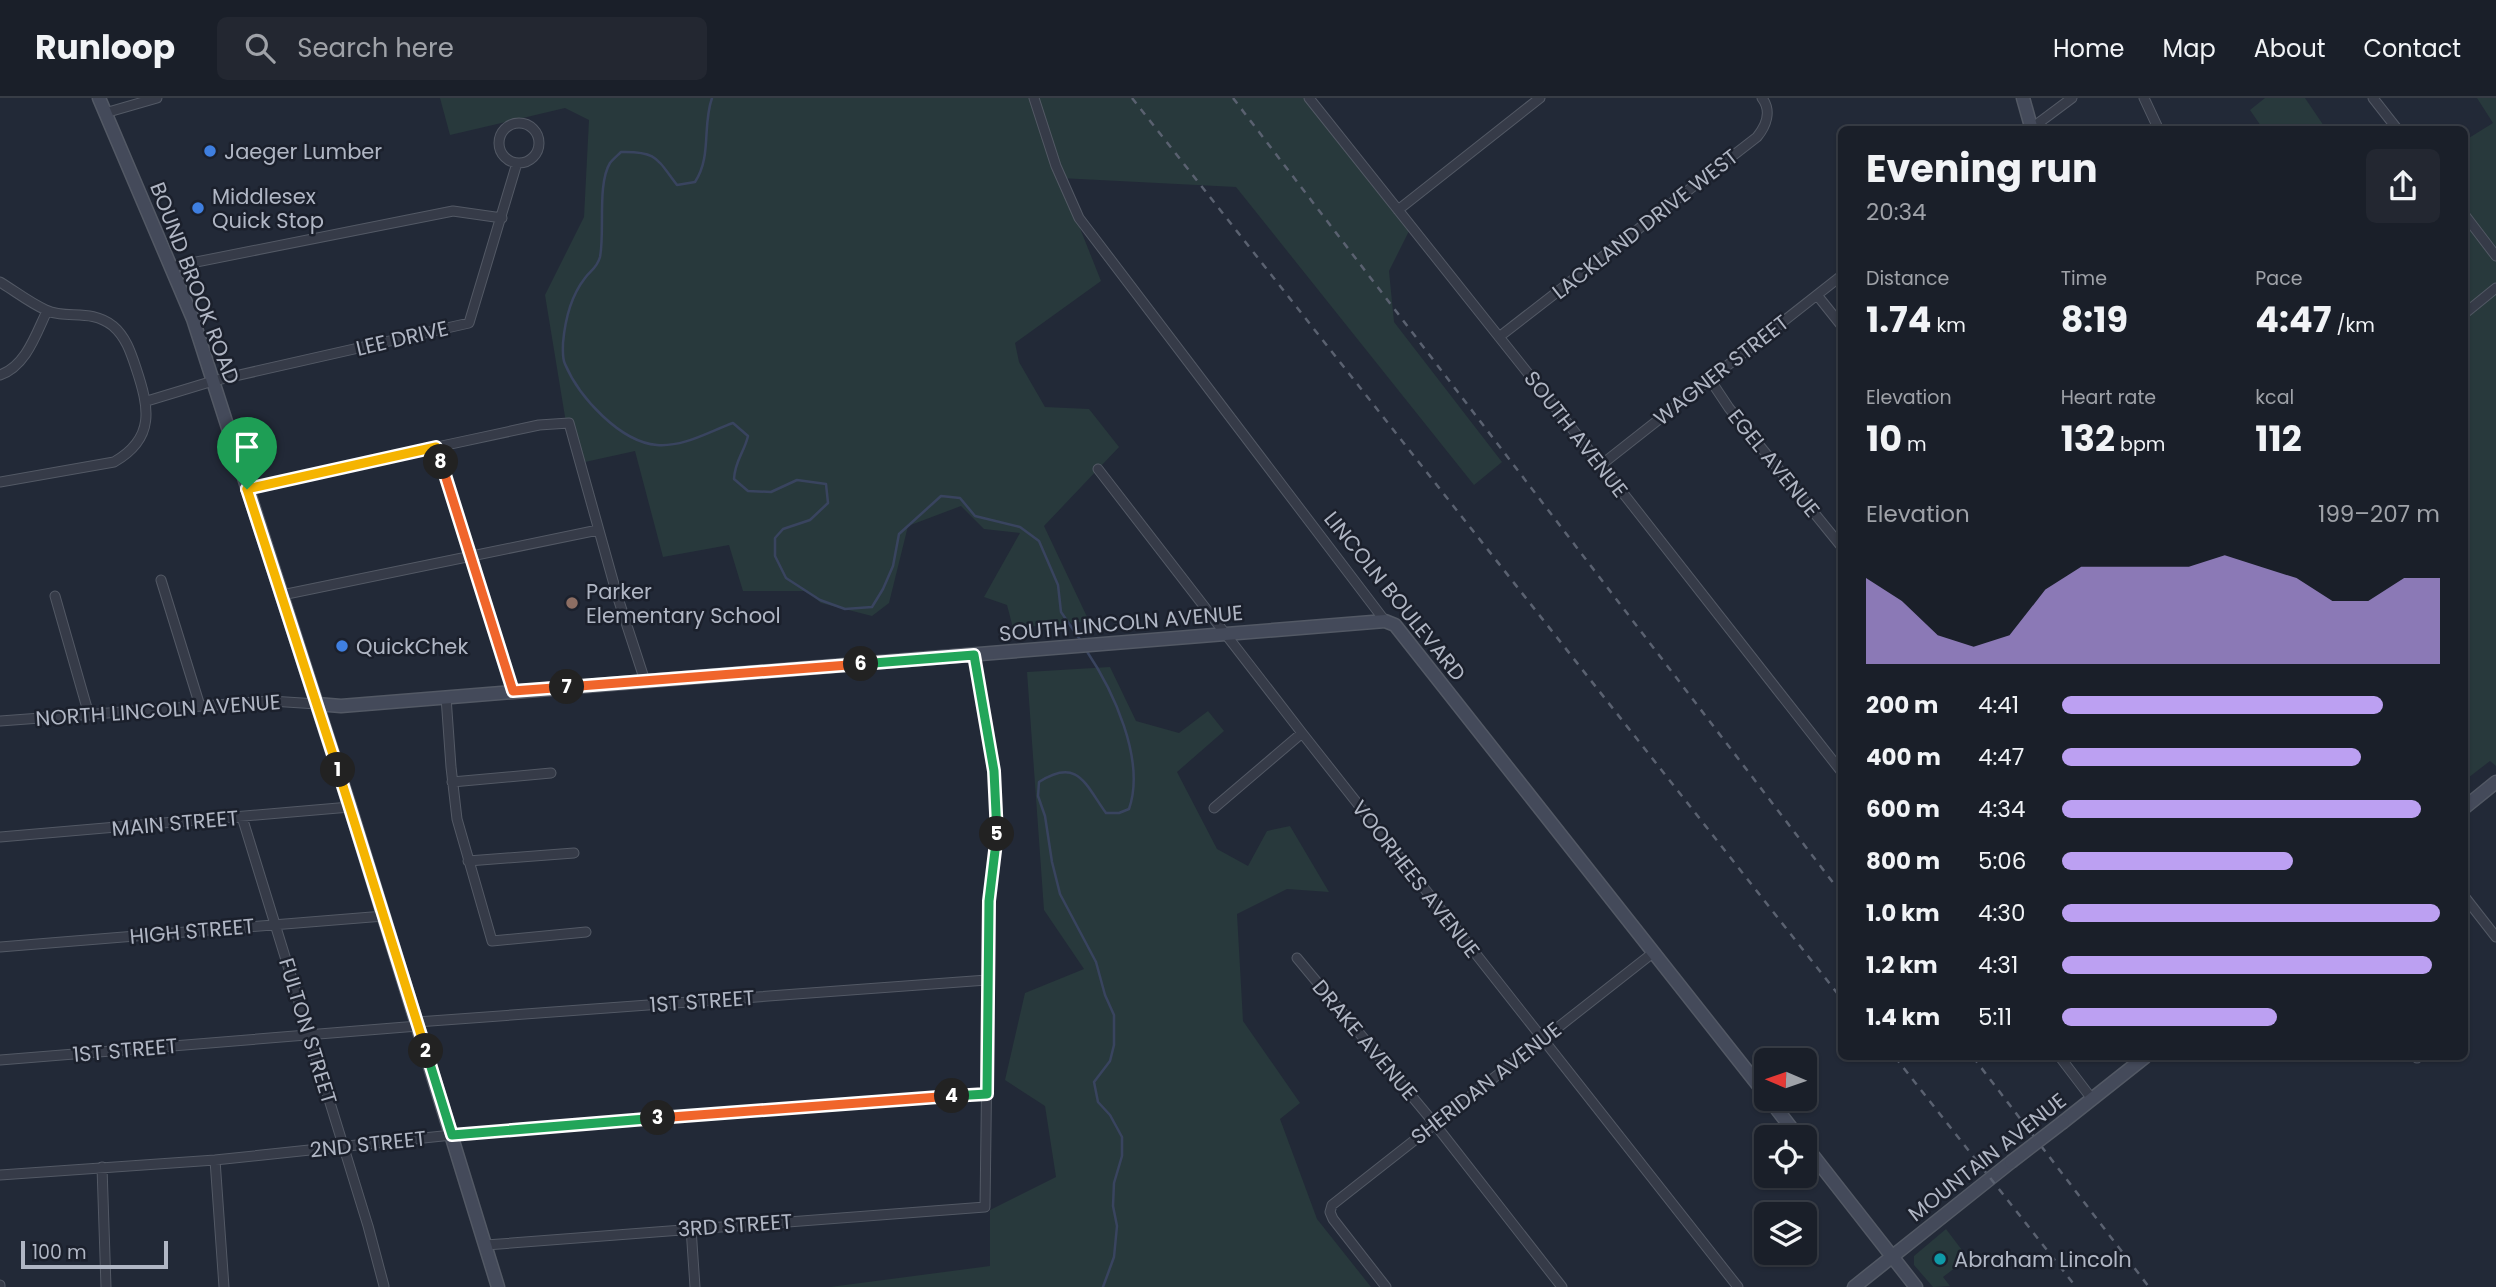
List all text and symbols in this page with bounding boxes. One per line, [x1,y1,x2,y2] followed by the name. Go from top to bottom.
[217,17,707,80] search box
[35,24,175,71] text: Runloop
[241,29,279,67] icon: search
[297,30,454,66] text: Search here
[2053,32,2125,65] text: Home
[2163,32,2216,65] text: Map
[2254,32,2325,65] text: About
[2363,32,2461,65] text: Contact
[224,137,382,166] place label: Jaeger Lumber
[1546,142,1744,306] street label: LACKLAND DRIVE WEST
[1866,142,2098,195] text: Evening run
[202,143,218,159] marker: Jaeger Lumber
[2366,149,2440,223] button: share
[143,178,247,388] street label: BOUND BROOK ROAD
[212,182,324,235] place label: Middlesex Quick Stop
[1866,196,1927,228] text: 20:34
[190,200,206,216] marker: Middlesex Quick Stop
[1866,265,1949,292] text: Distance
[2061,265,2107,292] text: Time
[2255,265,2303,292] text: Pace
[1866,295,1931,344] text: 1.74
[2061,295,2128,344] text: 8:19
[2255,295,2331,344] text: 4:47
[1647,308,1795,432] street label: WAGNER STREET
[1931,312,1966,339] text: km
[2331,312,2375,339] text: /km
[353,313,451,363] street label: LEE DRIVE
[1517,365,1635,503] street label: SOUTH AVENUE
[1866,384,1952,411] text: Elevation
[2061,384,2156,411] text: Heart rate
[2255,384,2294,411] text: kcal
[1721,403,1827,523] street label: EGEL AVENUE
[1866,414,1902,463] text: 10
[2061,414,2115,463] text: 132
[2255,414,2302,463] text: 112
[217,417,277,489] pin
[228,428,266,466] icon: arrive
[1902,431,1927,458] text: m
[2115,431,2165,458] text: bpm
[424,444,458,480] pin: 8
[434,448,447,475] text: 8
[1866,498,1970,530] text: Elevation
[2318,498,2440,530] text: 199–207 m
[1317,505,1473,687] street label: LINCOLN BOULEVARD
[586,577,781,630] place label: Parker Elementary School
[564,595,580,611] marker: Parker Elementary School
[998,598,1244,648] street label: SOUTH LINCOLN AVENUE
[356,632,468,661] place label: QuickChek
[334,638,350,654] marker: QuickChek
[844,646,878,682] pin: 6
[854,650,867,677] text: 6
[550,670,584,704] pin: 7
[561,673,572,700] text: 7
[35,687,281,733] street label: NORTH LINCOLN AVENUE
[1866,689,1938,721] text: 200 m
[1978,689,2019,721] text: 4:41
[1866,741,1941,773] text: 400 m
[1978,741,2024,773] text: 4:47
[320,752,356,788] pin: 1
[334,756,341,783] text: 1
[1866,793,1940,825] text: 600 m
[1978,793,2025,825] text: 4:34
[1345,794,1487,964] street label: VOORHEES AVENUE
[110,803,240,843] street label: MAIN STREET
[979,816,1014,852] pin: 5
[990,820,1003,847] text: 5
[1866,845,1940,877] text: 800 m
[1978,845,2026,877] text: 5:06
[1866,897,1940,929] text: 1.0 km
[1978,897,2025,929] text: 4:30
[128,911,256,951] street label: HIGH STREET
[1866,949,1938,981] text: 1.2 km
[1978,949,2018,981] text: 4:31
[272,954,344,1108] street label: FULTON STREET
[1306,973,1424,1107] street label: DRAKE AVENUE
[648,983,756,1019] street label: 1ST STREET
[1866,1001,1940,1033] text: 1.4 km
[1978,1001,2012,1033] text: 5:11
[1405,1015,1567,1151] street label: SHERIDAN AVENUE
[71,1031,179,1069] street label: 1ST STREET
[408,1034,444,1068] pin: 2
[420,1037,431,1064] text: 2
[1754,1048,1816,1111] north arrow
[1754,1048,1817,1265] map controls
[934,1079,970,1114] pin: 4
[945,1082,958,1109] text: 4
[1902,1086,2072,1228] street label: MOUNTAIN AVENUE
[640,1100,676,1136] pin: 3
[652,1104,663,1131] text: 3
[308,1123,428,1165] street label: 2ND STREET
[1754,1125,1817,1188] button: locate
[1754,1202,1817,1265] button: layers
[677,1207,793,1243] street label: 3RD STREET
[21,1238,168,1270] scale bar
[32,1239,87,1266] text: 100 m
[1954,1245,2132,1274] place label: Abraham Lincoln
[1932,1251,1948,1267] marker: Abraham Lincoln

